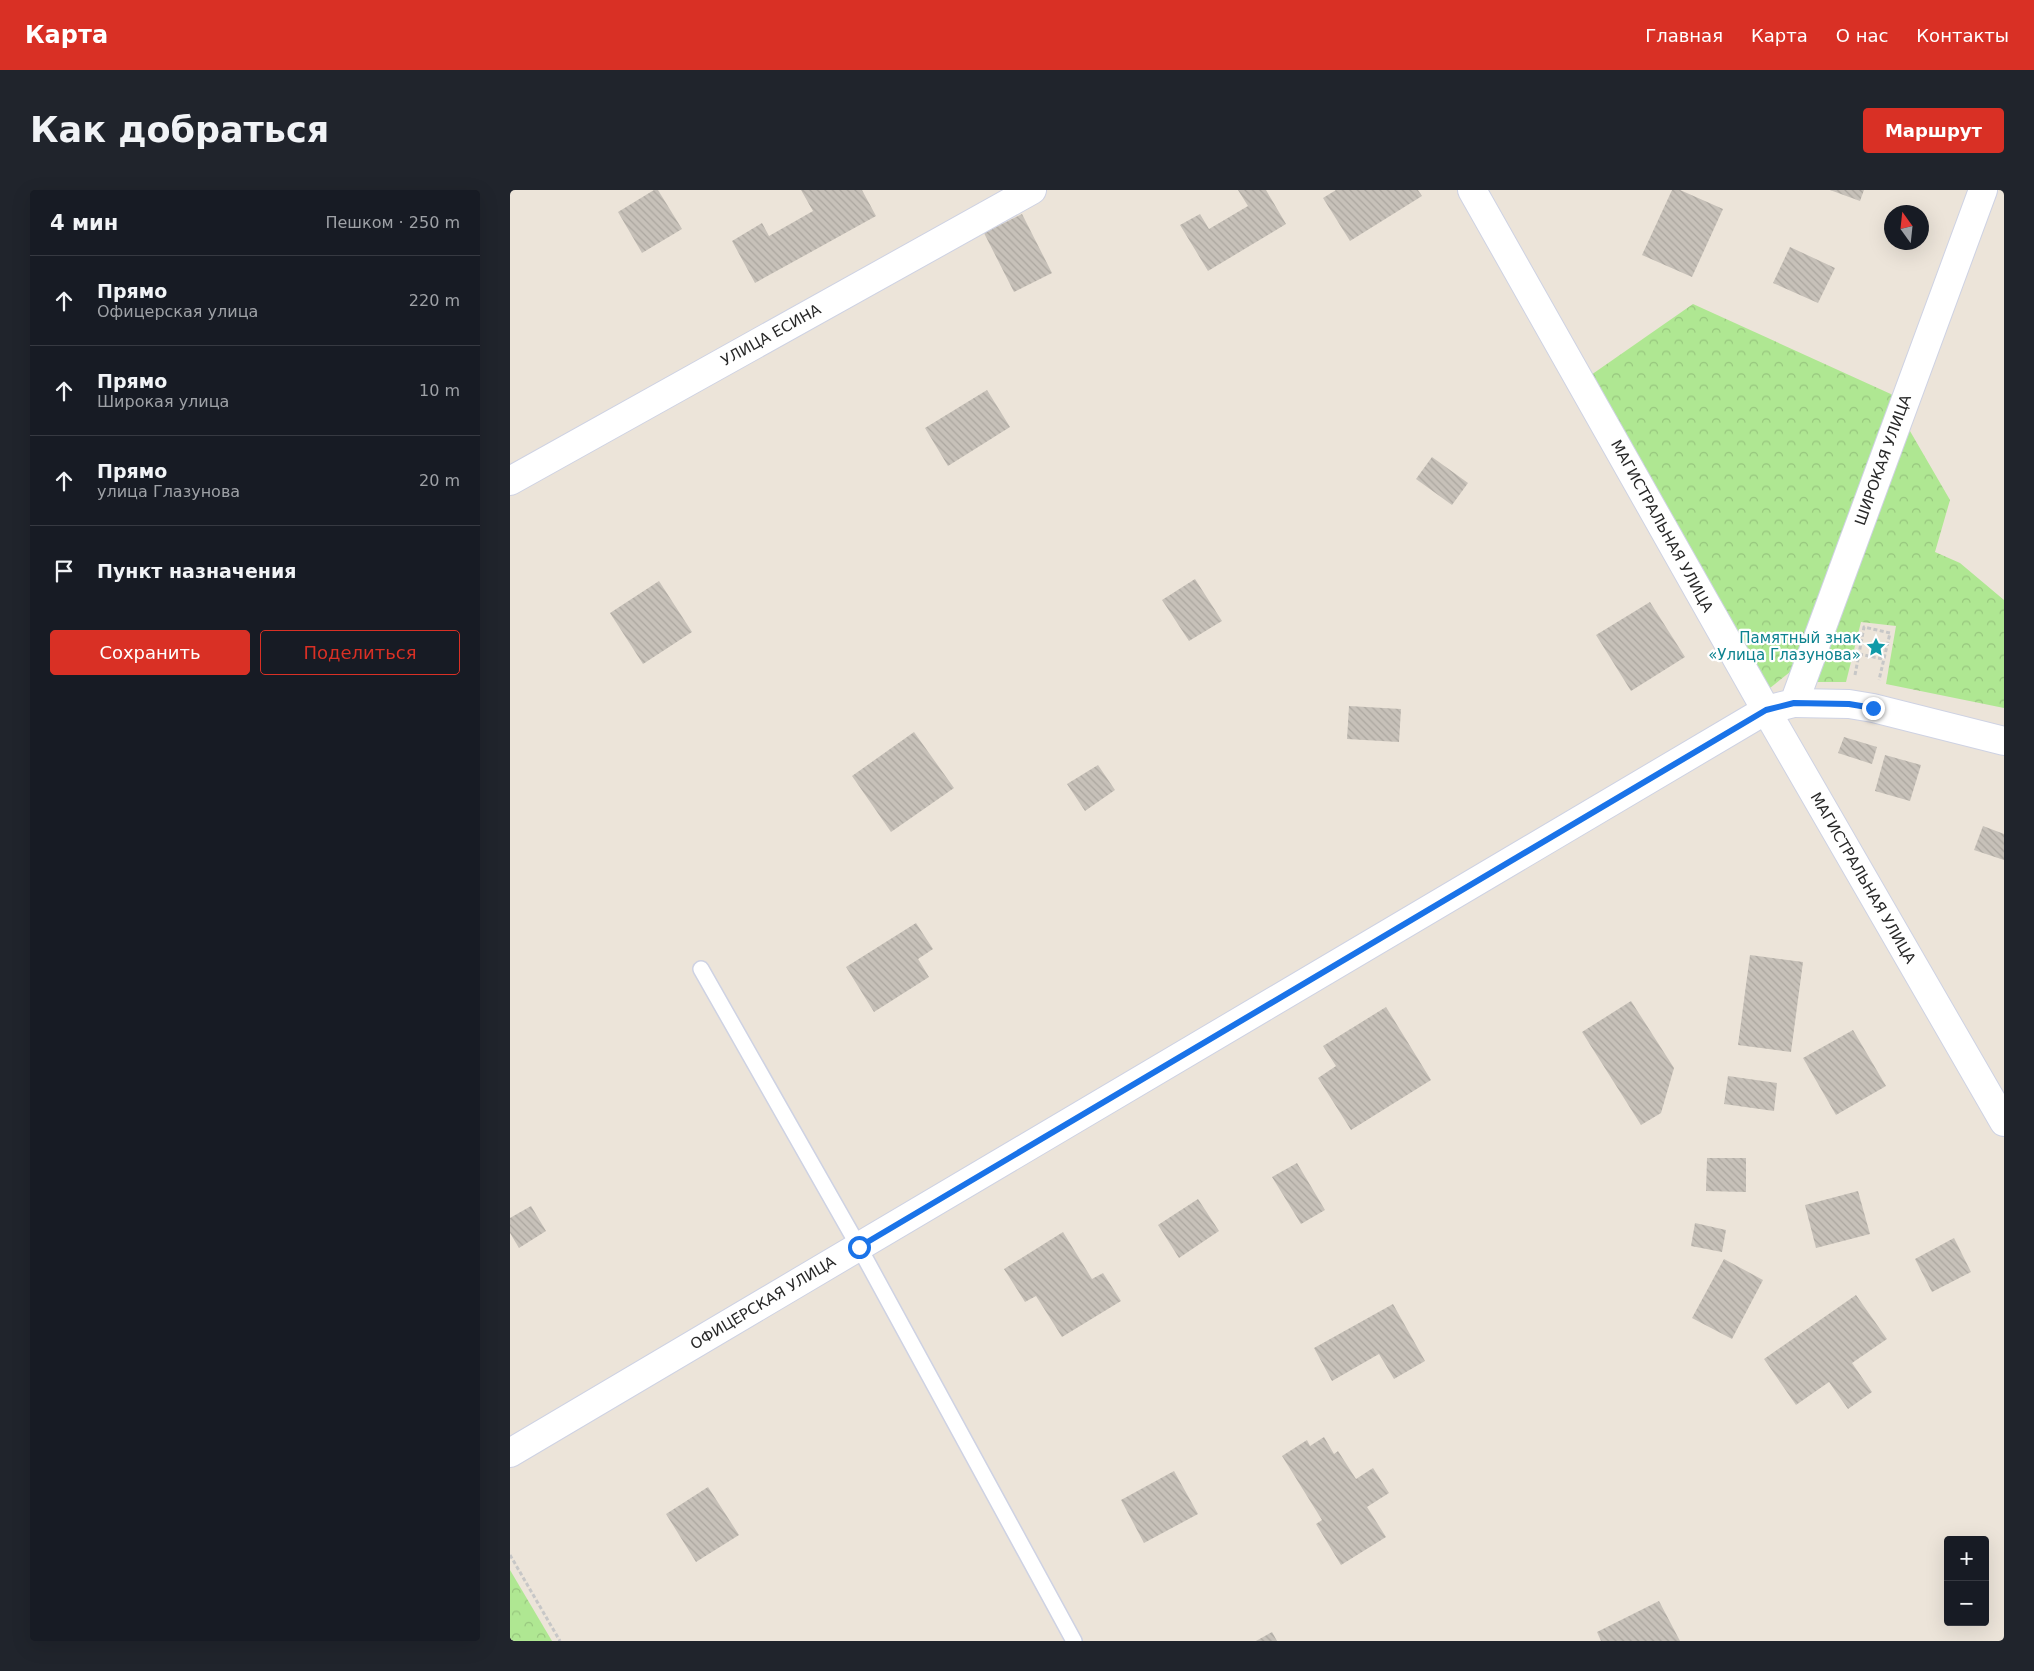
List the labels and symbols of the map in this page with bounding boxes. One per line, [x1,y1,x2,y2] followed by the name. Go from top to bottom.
[1884,205,1929,250] north arrow
[718,300,825,370] street label: УЛИЦА ЕСИНА
[1851,392,1915,528] street label: ШИРОКАЯ УЛИЦА
[1607,437,1717,616] street label: МАГИСТРАЛЬНАЯ УЛИЦА
[1708,629,1861,664] place label: Памятный знак «Улица Глазунова»
[1865,636,1887,658] place icon: Памятный знак «Улица Глазунова»
[1862,697,1885,720] route end
[1807,789,1920,967] street label: МАГИСТРАЛЬНАЯ УЛИЦА
[848,1236,871,1259] route start
[687,1252,840,1354] street label: ОФИЦЕРСКАЯ УЛИЦА

